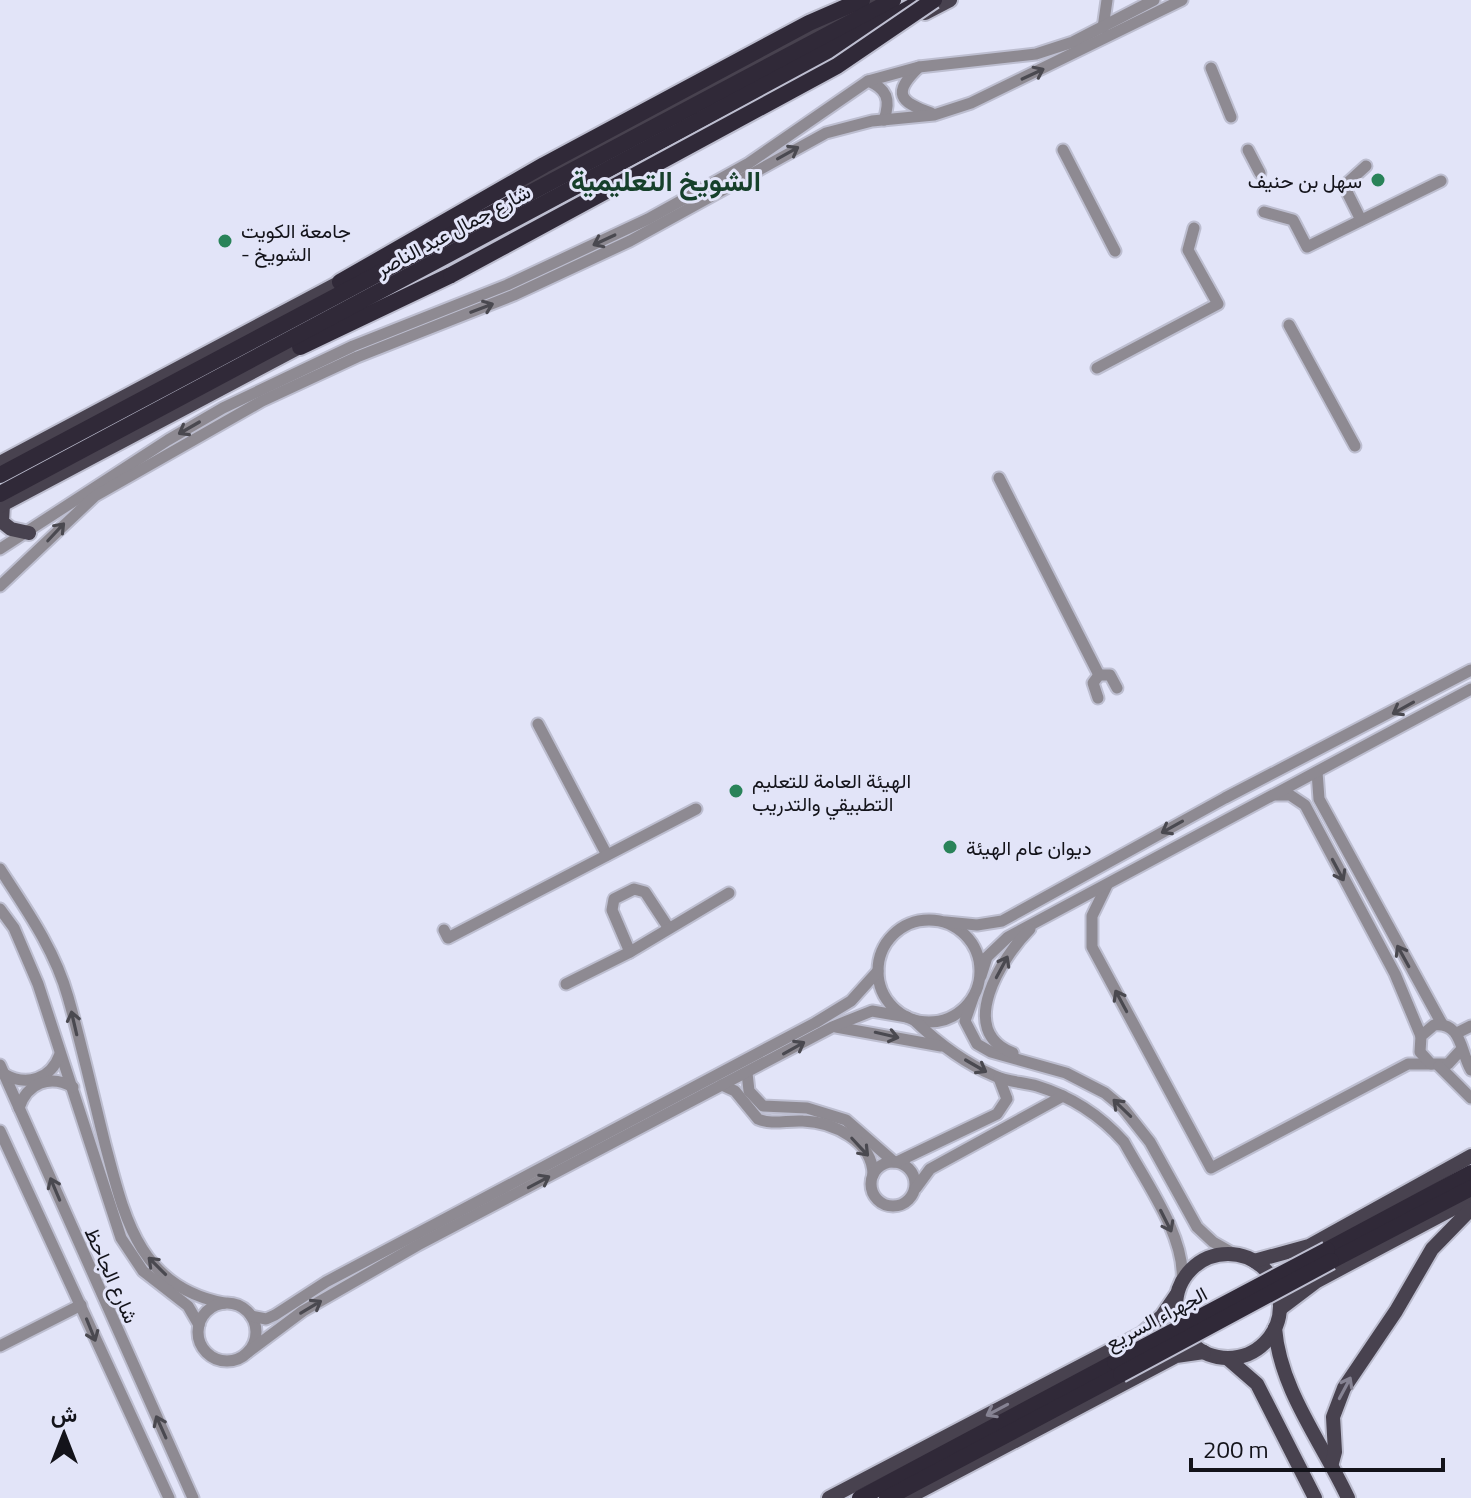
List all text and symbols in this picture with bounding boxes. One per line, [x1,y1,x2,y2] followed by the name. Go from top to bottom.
[1021,66,1045,81] one-way arrow
[776,145,800,160] one-way arrow
[571,159,761,202] district label: الشويخ التعليمية
[1248,165,1362,196] place label: سهل بن حنيف
[1369,171,1387,189] marker: سهل بن حنيف
[369,176,536,284] street label: شارع جمال عبد الناصر
[241,215,351,269] place label: جامعة الكويت - الشويخ
[216,232,234,250] marker: جامعة الكويت - الشويخ
[592,233,616,248] one-way arrow
[469,300,494,314] one-way arrow
[177,421,201,436] one-way arrow
[46,523,65,542] one-way arrow
[1391,701,1415,716] one-way arrow
[752,765,911,821] place label: الهيئة العامة للتعليم التطبيقي والتدريب
[727,782,745,800] marker: الهيئة العامة للتعليم التطبيقي والتدريب
[1160,820,1184,835] one-way arrow
[966,832,1091,863] place label: ديوان عام الهيئة
[941,838,959,856] marker: ديوان عام الهيئة
[1331,858,1347,881] one-way arrow
[1395,945,1410,969] one-way arrow
[995,955,1011,979] one-way arrow
[1113,990,1129,1013] one-way arrow
[66,1011,81,1037] one-way arrow
[874,1028,900,1043] one-way arrow
[782,1039,805,1055] one-way arrow
[964,1058,987,1074] one-way arrow
[1113,1099,1132,1118] one-way arrow
[851,1137,870,1157] one-way arrow
[527,1173,551,1189] one-way arrow
[46,1178,61,1202] one-way arrow
[1159,1209,1175,1233] one-way arrow
[77,1222,147,1328] street label: شارع الجاحظ
[147,1257,167,1276] one-way arrow
[1099,1278,1213,1358] street label: الجهراء السريع
[299,1298,322,1314] one-way arrow
[84,1317,99,1342] one-way arrow
[1337,1377,1353,1400] one-way arrow
[24,1394,104,1474] north arrow
[51,1397,77,1431] text: ش
[985,1403,1009,1419] one-way arrow
[152,1415,167,1440] one-way arrow
[1191,1422,1443,1472] scale bar
[1203,1431,1269,1467] text: 200 m

